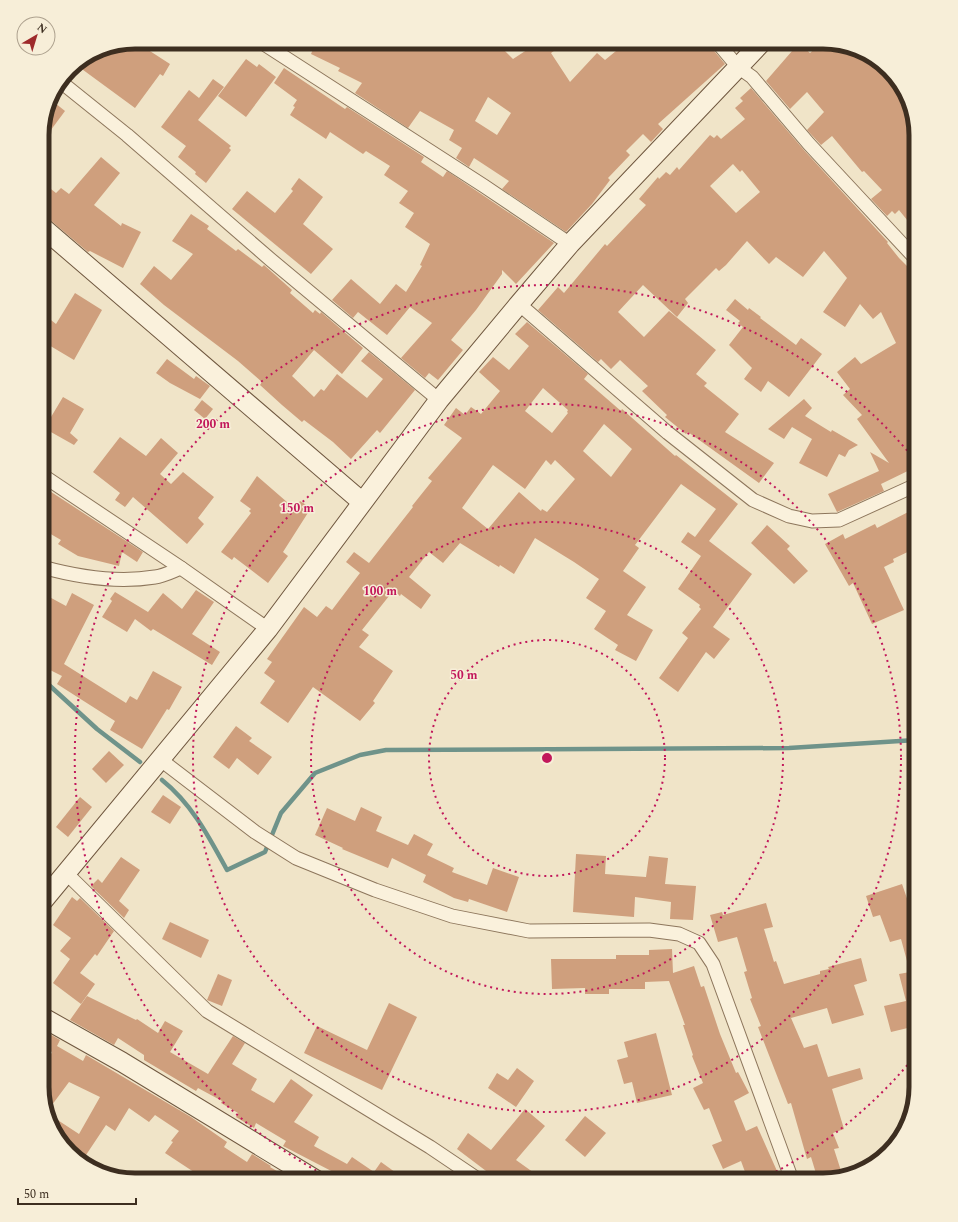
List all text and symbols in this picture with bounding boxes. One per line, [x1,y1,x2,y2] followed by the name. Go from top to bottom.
[16,16,56,56] north arrow
[33,19,51,38] text: N
[196,415,230,434] text: 200 m
[280,499,314,518] text: 150 m
[363,582,397,601] text: 100 m
[450,666,478,685] text: 50 m
[540,751,554,765] centre of rings
[18,1180,136,1206] scale bar
[24,1185,49,1204] text: 50 m

